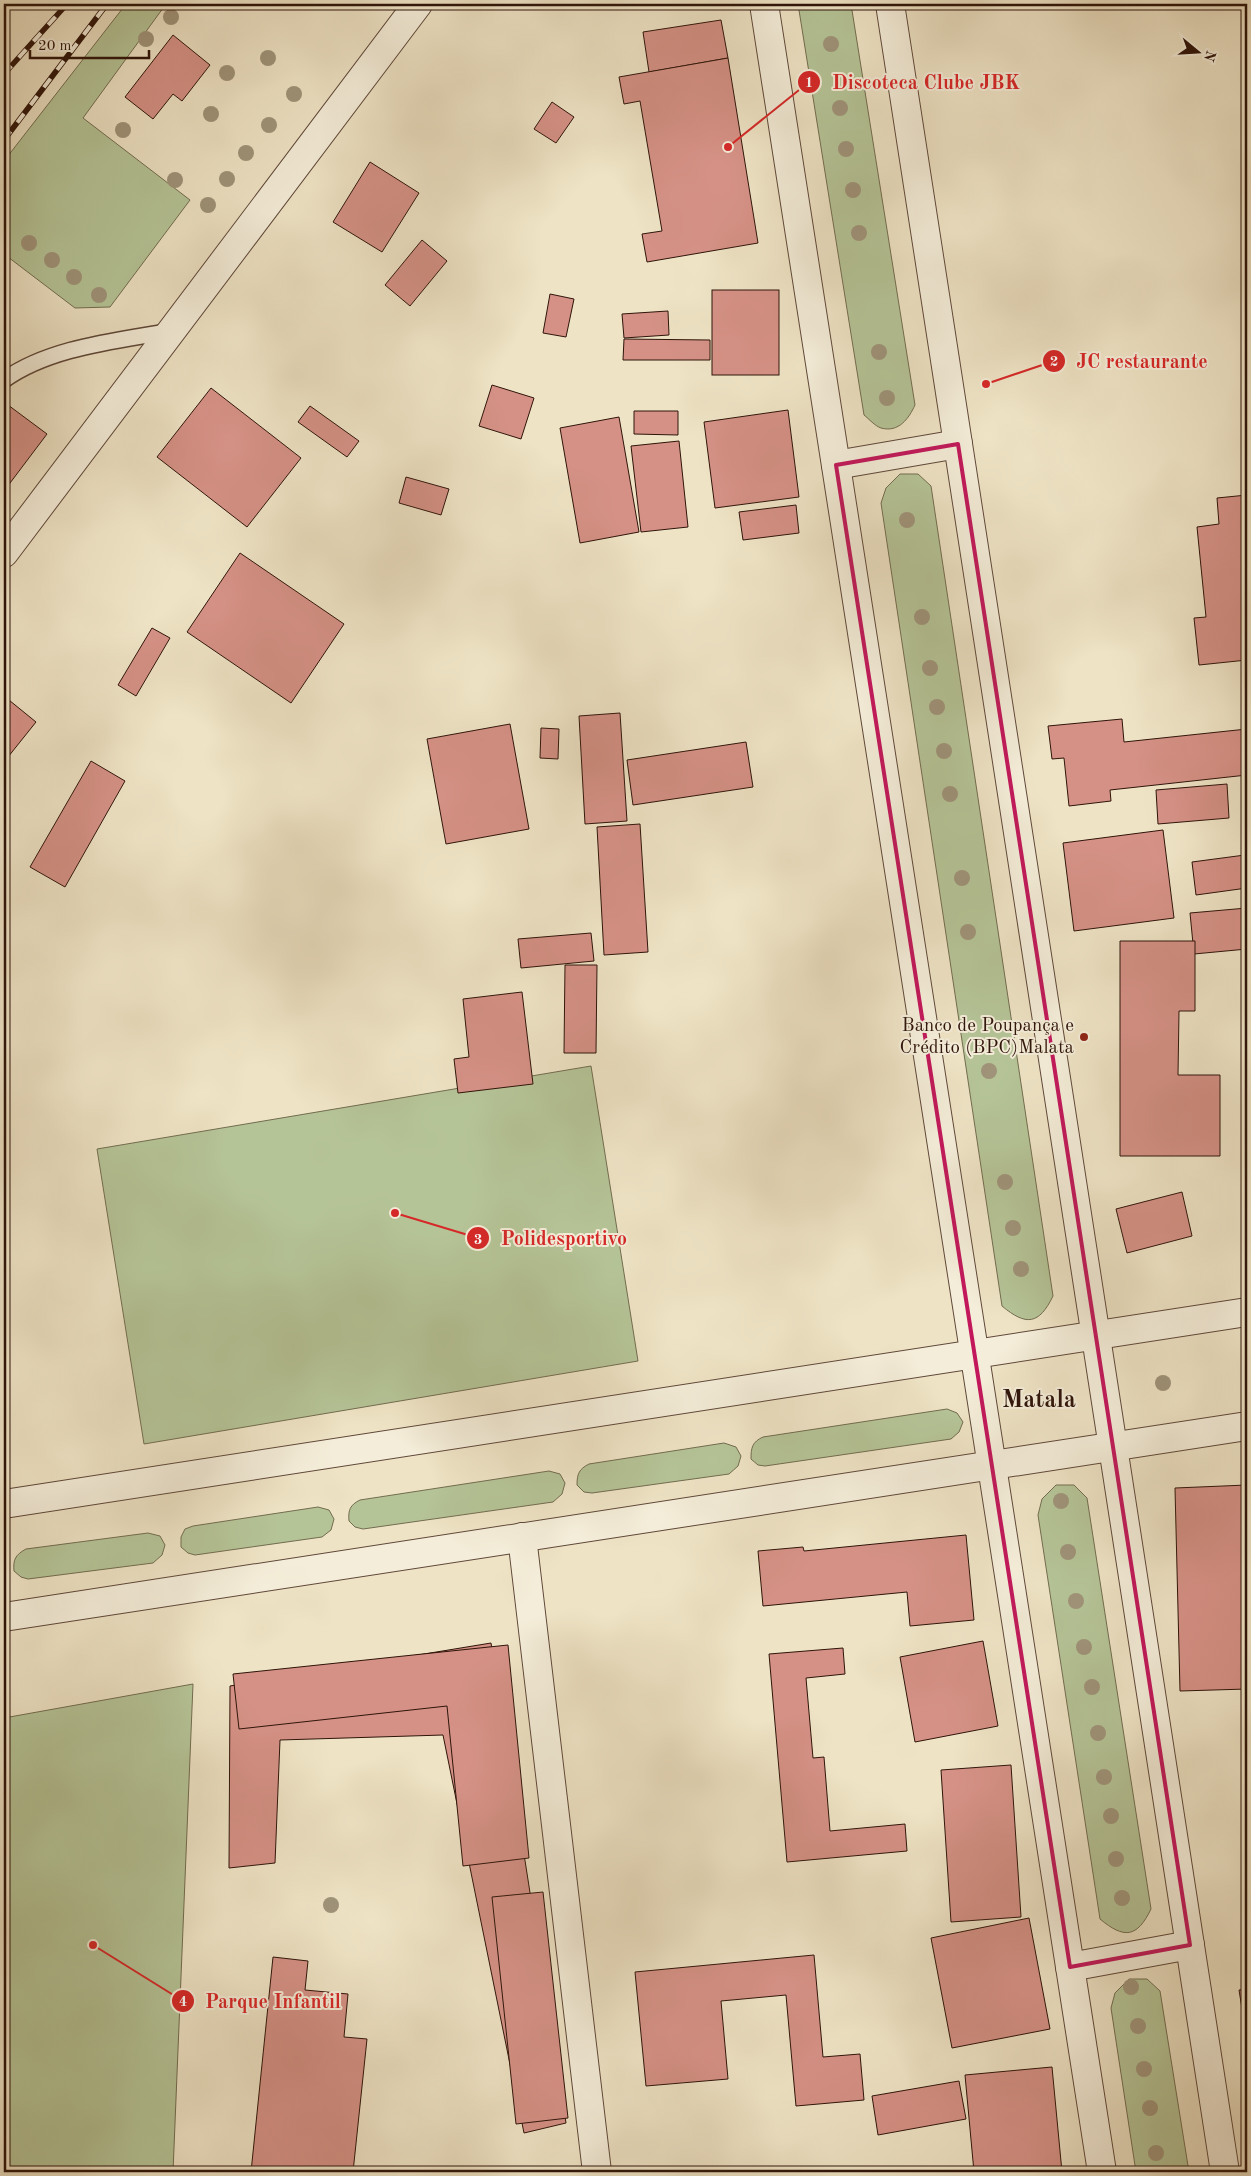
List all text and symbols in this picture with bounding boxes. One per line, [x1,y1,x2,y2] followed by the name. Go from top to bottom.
[30,28,149,60] scale bar
[1174,28,1224,78] north arrow
[38,39,72,54] text: 20 m
[1201,48,1218,63] text: N
[797,64,1029,99] callout: Discoteca Clube JBK
[832,74,1020,94] text: Discoteca Clube JBK
[805,76,813,91] text: 1
[1041,343,1218,378] callout: JC restaurante
[1076,353,1208,373] text: JC restaurante
[1050,355,1058,370] text: 2
[900,1017,1075,1058] place label: Banco de Poupança e Crédito (BPC)Malata
[1078,1031,1090,1043] marker: Banco de Poupança e Crédito (BPC)Malata
[465,1221,637,1256] callout: Polidesportivo
[501,1230,627,1250] text: Polidesportivo
[474,1233,482,1248] text: 3
[1002,1389,1076,1413] district label: Matala
[170,1984,352,2019] callout: Parque Infantil
[205,1993,341,2013] text: Parque Infantil
[179,1995,187,2010] text: 4

